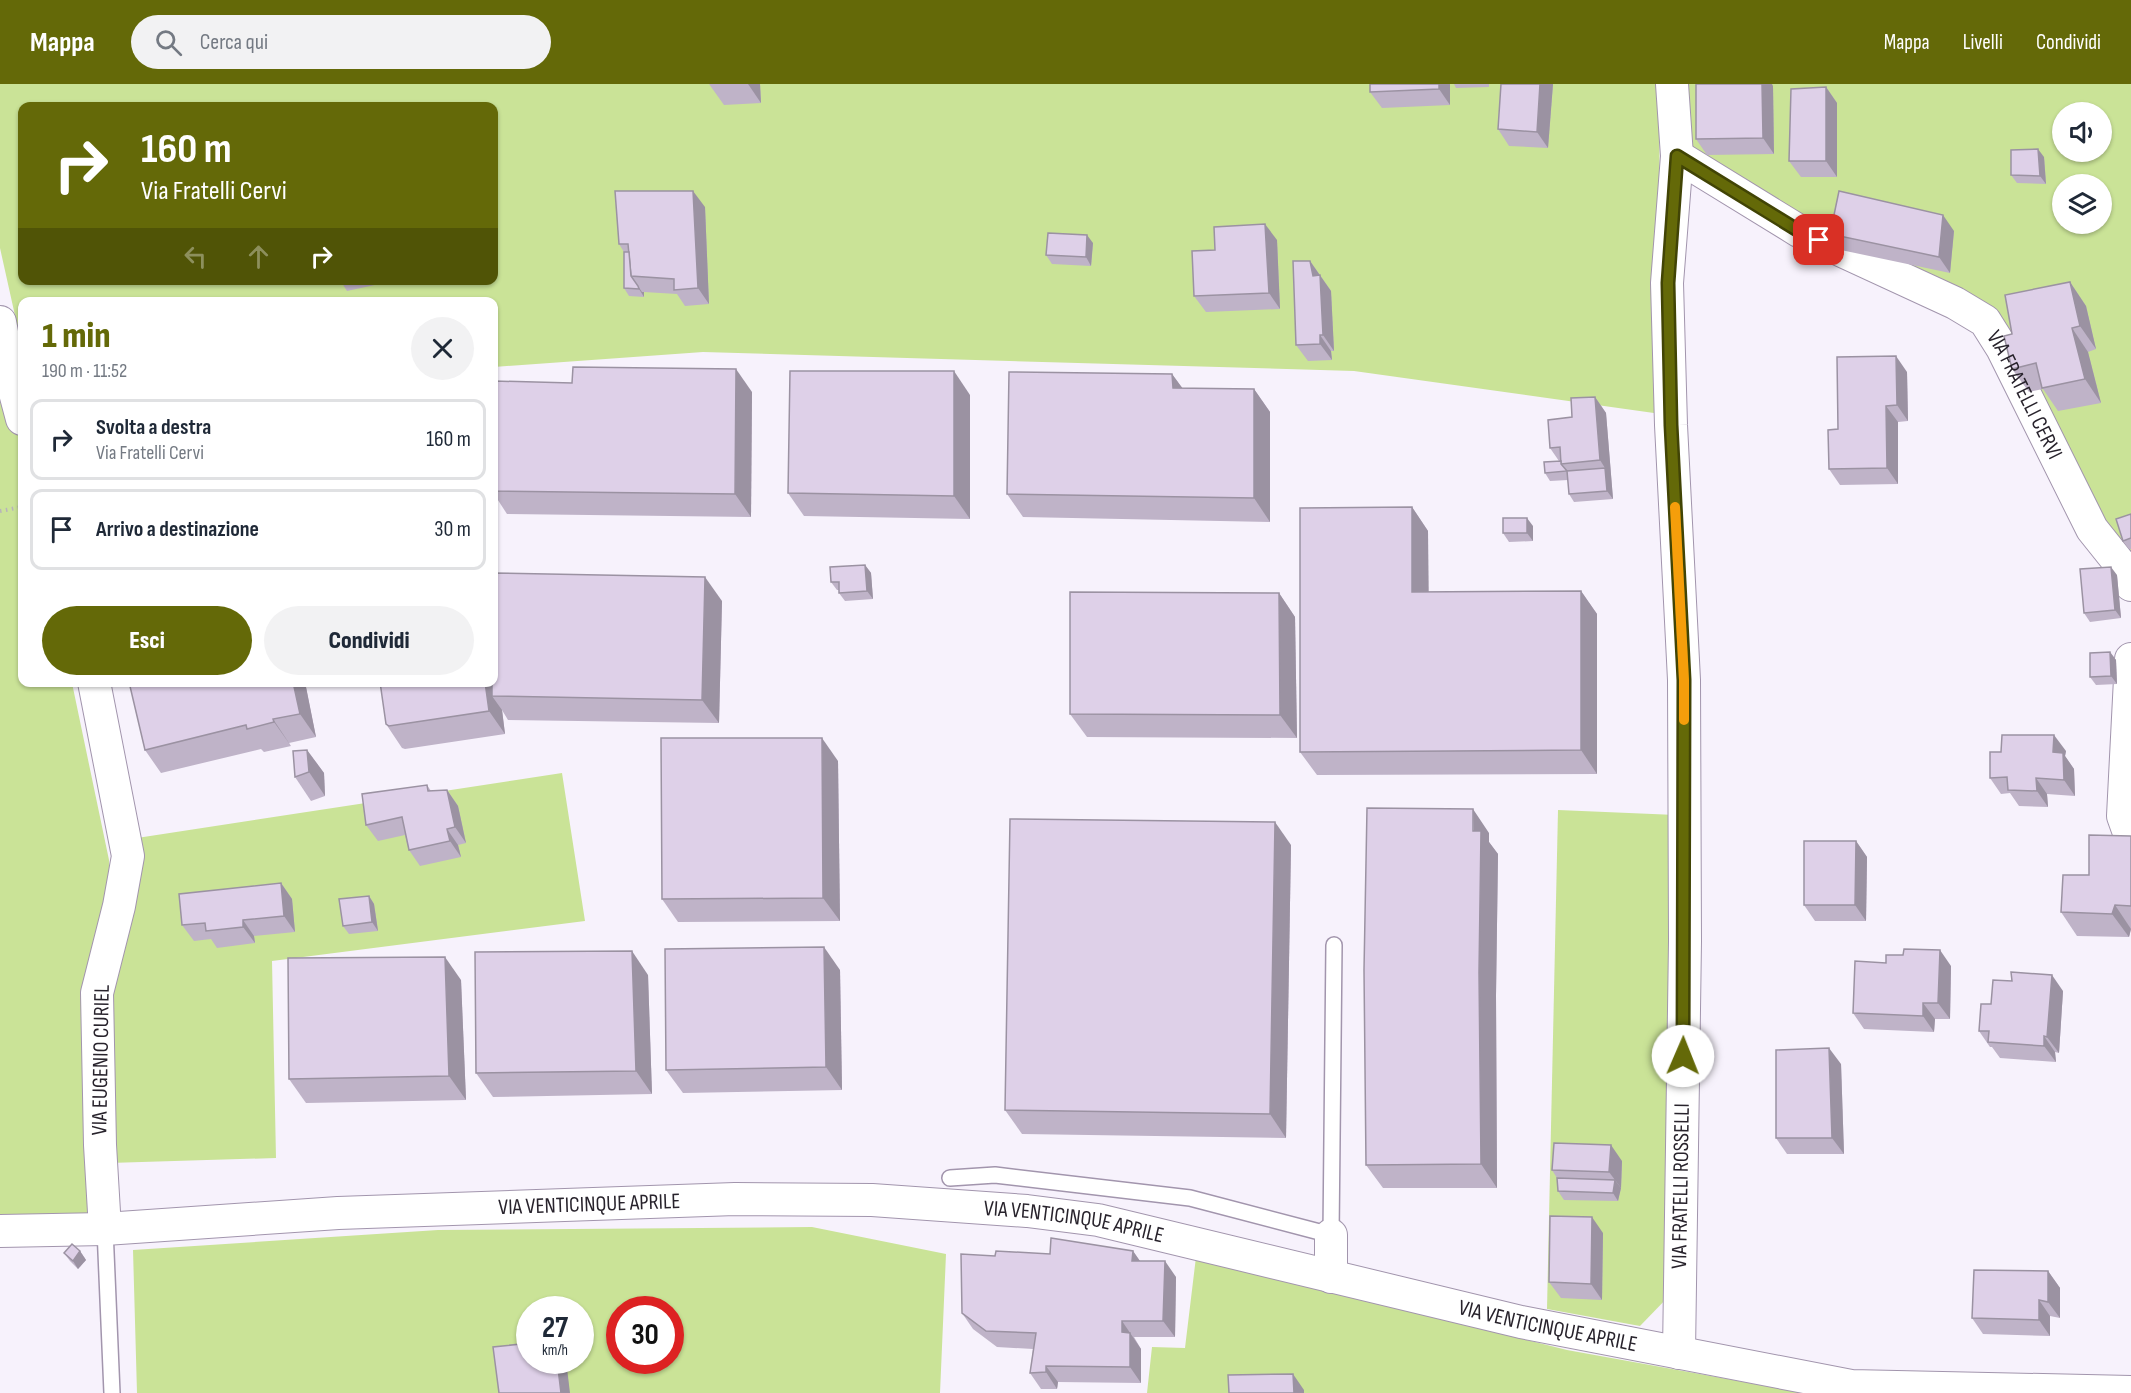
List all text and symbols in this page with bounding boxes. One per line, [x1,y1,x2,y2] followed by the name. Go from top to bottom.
[131,15,551,69] search box
[30,26,95,59] text: Mappa
[152,26,185,59] icon: search
[200,29,268,56] text: Cerca qui
[1884,30,1930,55] text: Mappa
[1963,30,2003,55] text: Livelli
[2036,30,2101,55] text: Condividi
[2052,102,2112,234] map controls
[2052,102,2112,162] button: sound
[141,124,232,175] text: 160 m
[42,126,120,204] icon: right
[2052,174,2112,234] button: layers
[141,175,287,207] text: Via Fratelli Cervi
[1793,214,1844,265] pin
[1802,223,1835,256] icon: arrive
[179,240,212,273] icon: left
[242,240,275,273] icon: ahead
[305,240,338,273] icon: right
[42,315,110,358] text: 1 min
[411,317,474,380] button: close
[1981,325,2069,464] street label: VIA FRATELLI CERVI
[42,359,127,383] text: 190 m · 11:52
[96,414,211,441] text: Svolta a destra
[45,423,78,456] icon: right
[426,426,471,453] text: 160 m
[96,441,204,465] text: Via Fratelli Cervi
[45,513,78,546] icon: arrive
[96,516,259,543] text: Arrivo a destinazione
[434,516,471,543] text: 30 m
[42,606,252,675] button: Esci
[264,606,474,675] button: Condividi
[86,984,116,1136] street label: VIA EUGENIO CURIEL
[1651,1024,1715,1088] position arrow
[1666,1103,1696,1269] street label: VIA FRATELLI ROSSELLI
[498,1187,681,1221] street label: VIA VENTICINQUE APRILE
[983,1194,1167,1249] street label: VIA VENTICINQUE APRILE
[1456,1294,1640,1358] street label: VIA VENTICINQUE APRILE
[606,1296,684,1374] speed limit sign: 30
[542,1310,568,1346] text: 27
[542,1341,568,1360] text: km/h

